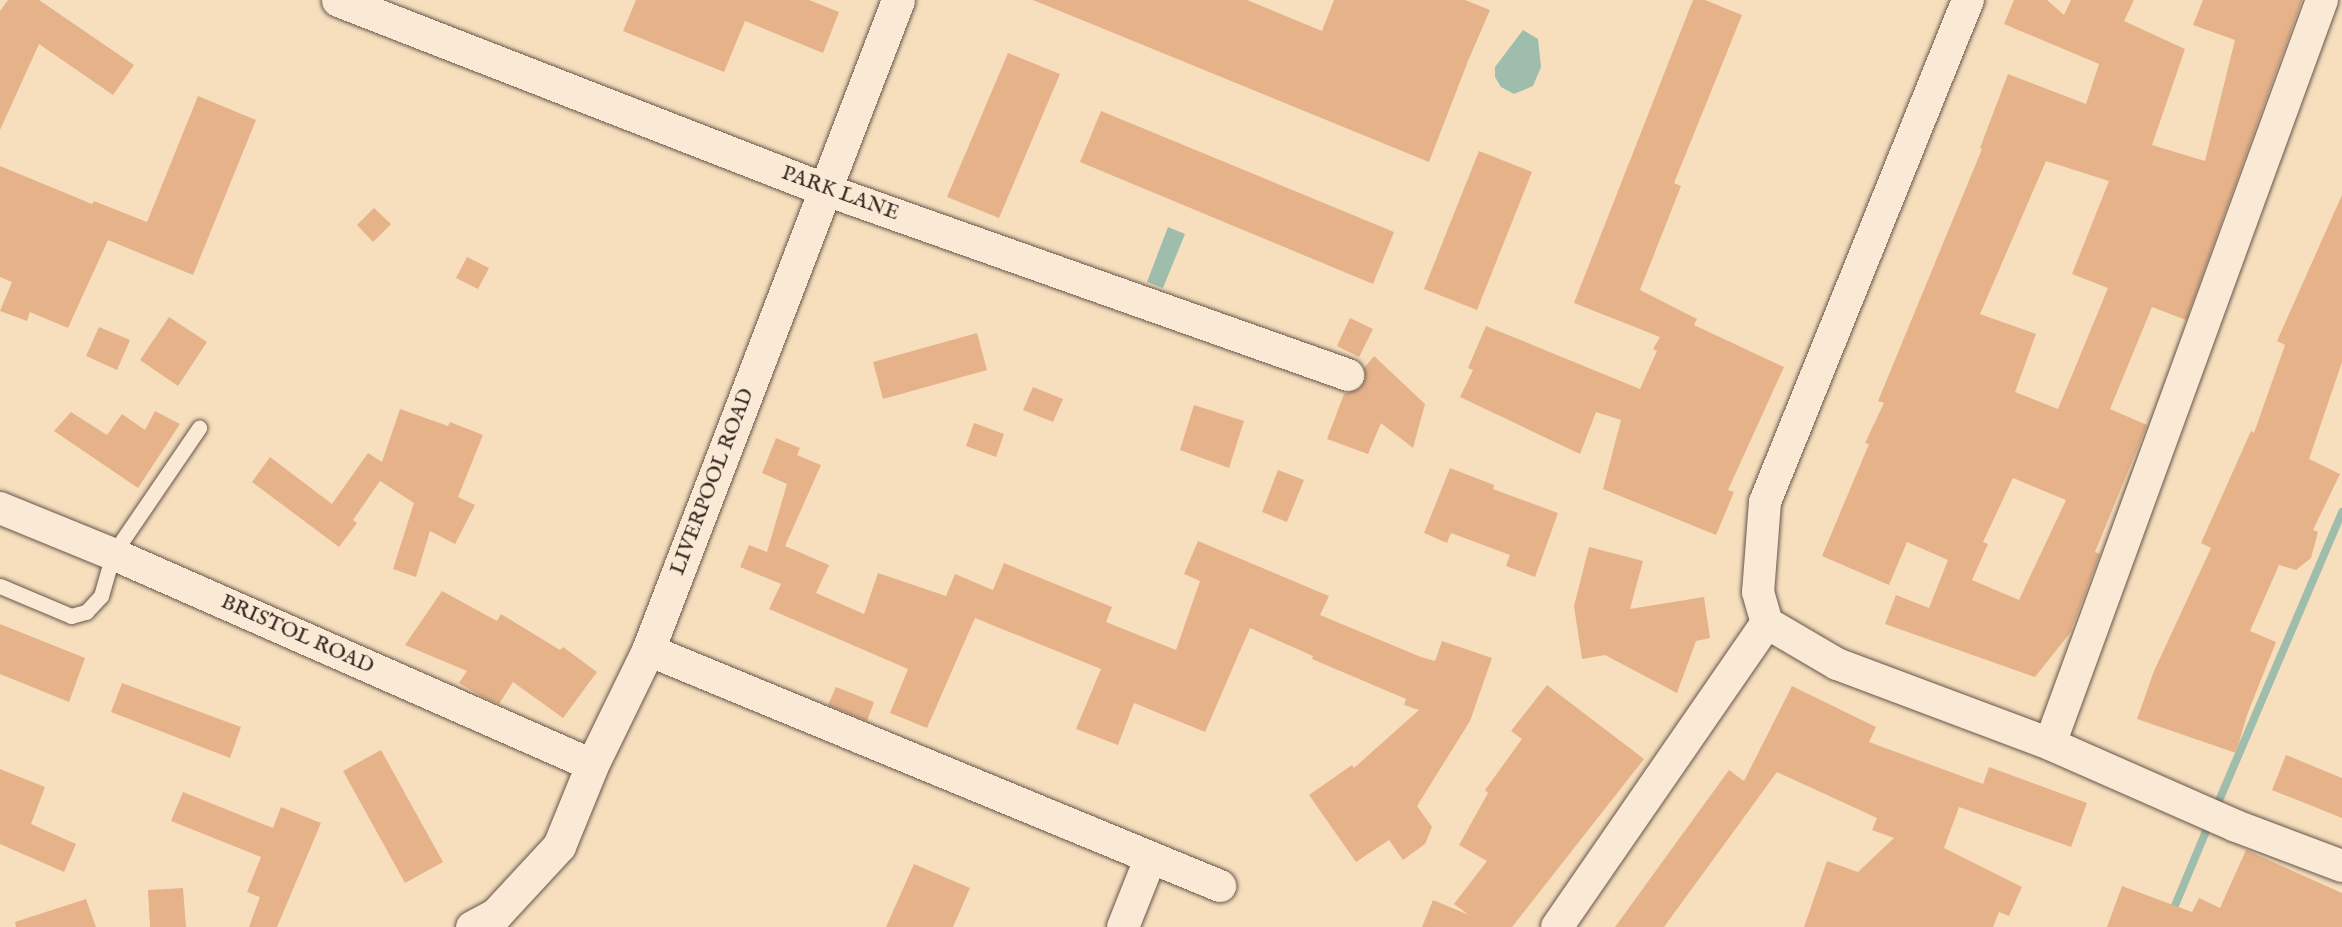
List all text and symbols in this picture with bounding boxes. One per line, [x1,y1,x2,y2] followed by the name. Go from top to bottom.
[778,161,902,227] street label: PARK LANE
[666,385,760,579] street label: LIVERPOOL ROAD
[217,590,377,680] street label: BRISTOL ROAD

